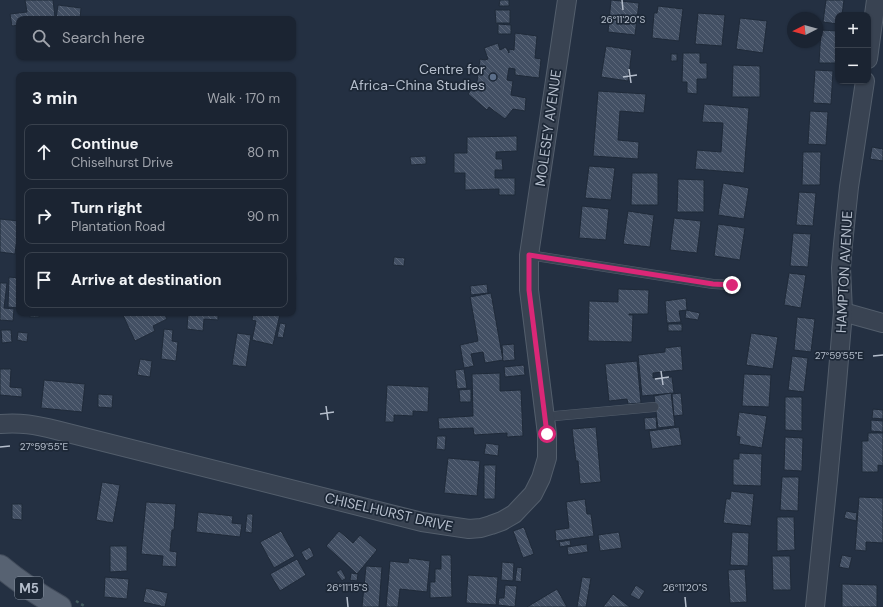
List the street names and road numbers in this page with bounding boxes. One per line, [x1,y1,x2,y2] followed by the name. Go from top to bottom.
[531,68,565,188] street label: MOLESEY AVENUE
[832,210,856,334] street label: HAMPTON AVENUE
[323,488,455,536] street label: CHISELHURST DRIVE
[15,577,43,599] road number: M5

